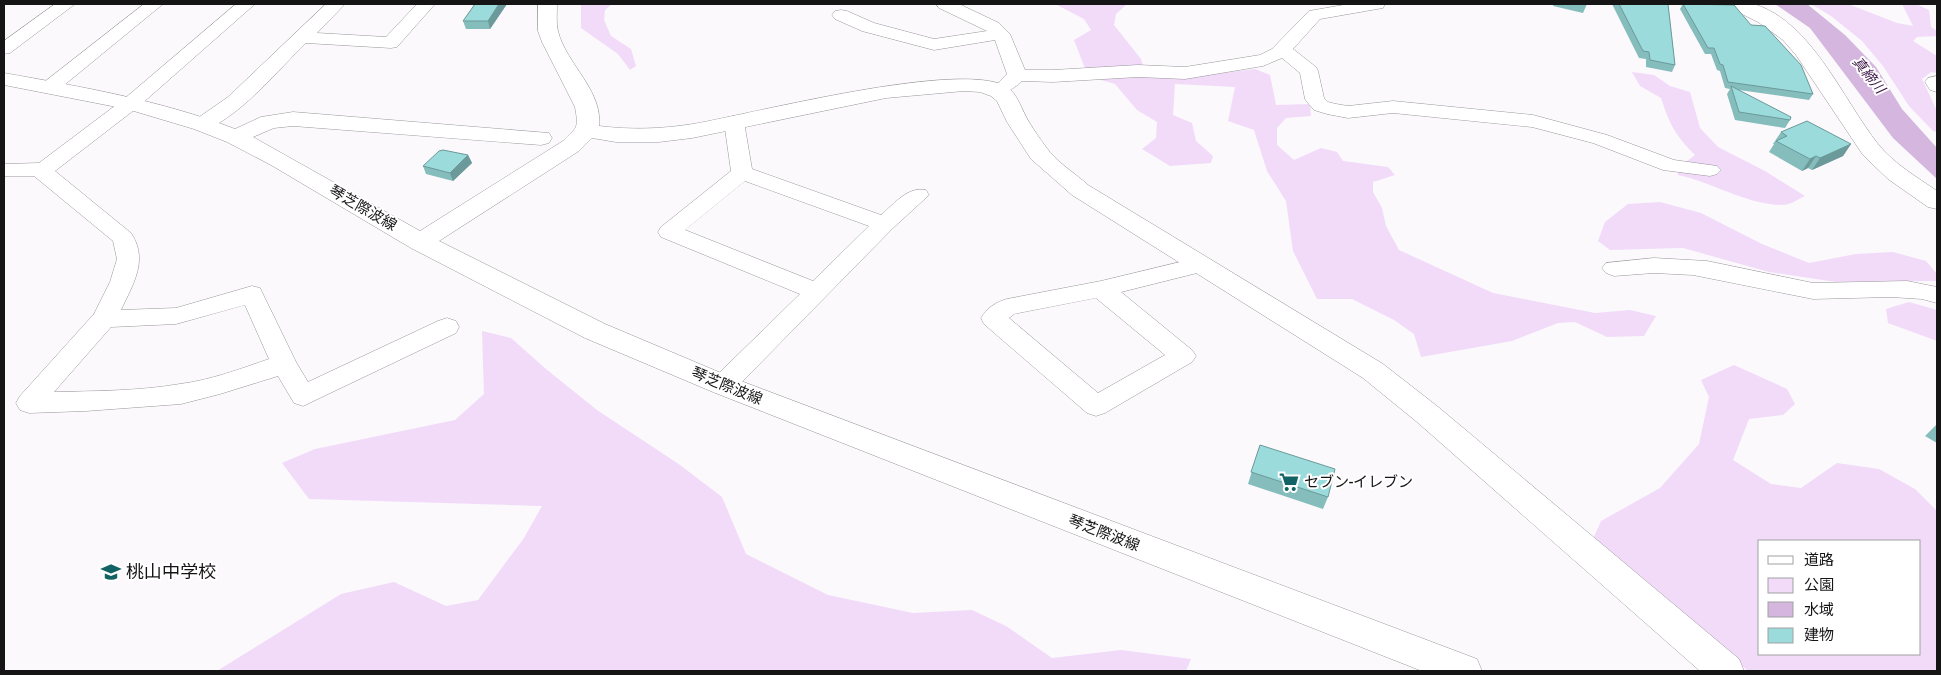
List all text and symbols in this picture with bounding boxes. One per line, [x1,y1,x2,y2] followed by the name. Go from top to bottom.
[1849,53,1890,99] water label: 真締川
[326,180,401,235] street label: 琴芝際波線
[688,362,766,409] street label: 琴芝際波線
[1278,471,1300,493] supermarket icon: セブン-イレブン
[1304,471,1413,492] place label: セブン-イレブン
[1065,509,1143,556] street label: 琴芝際波線
[1758,540,1921,655] legend
[1804,549,1834,570] text: 道路
[126,559,216,584] place label: 桃山中学校
[100,561,122,583] school or university icon: 桃山中学校
[1804,574,1834,595] text: 公園
[1804,599,1834,620] text: 水域
[1804,624,1834,645] text: 建物

